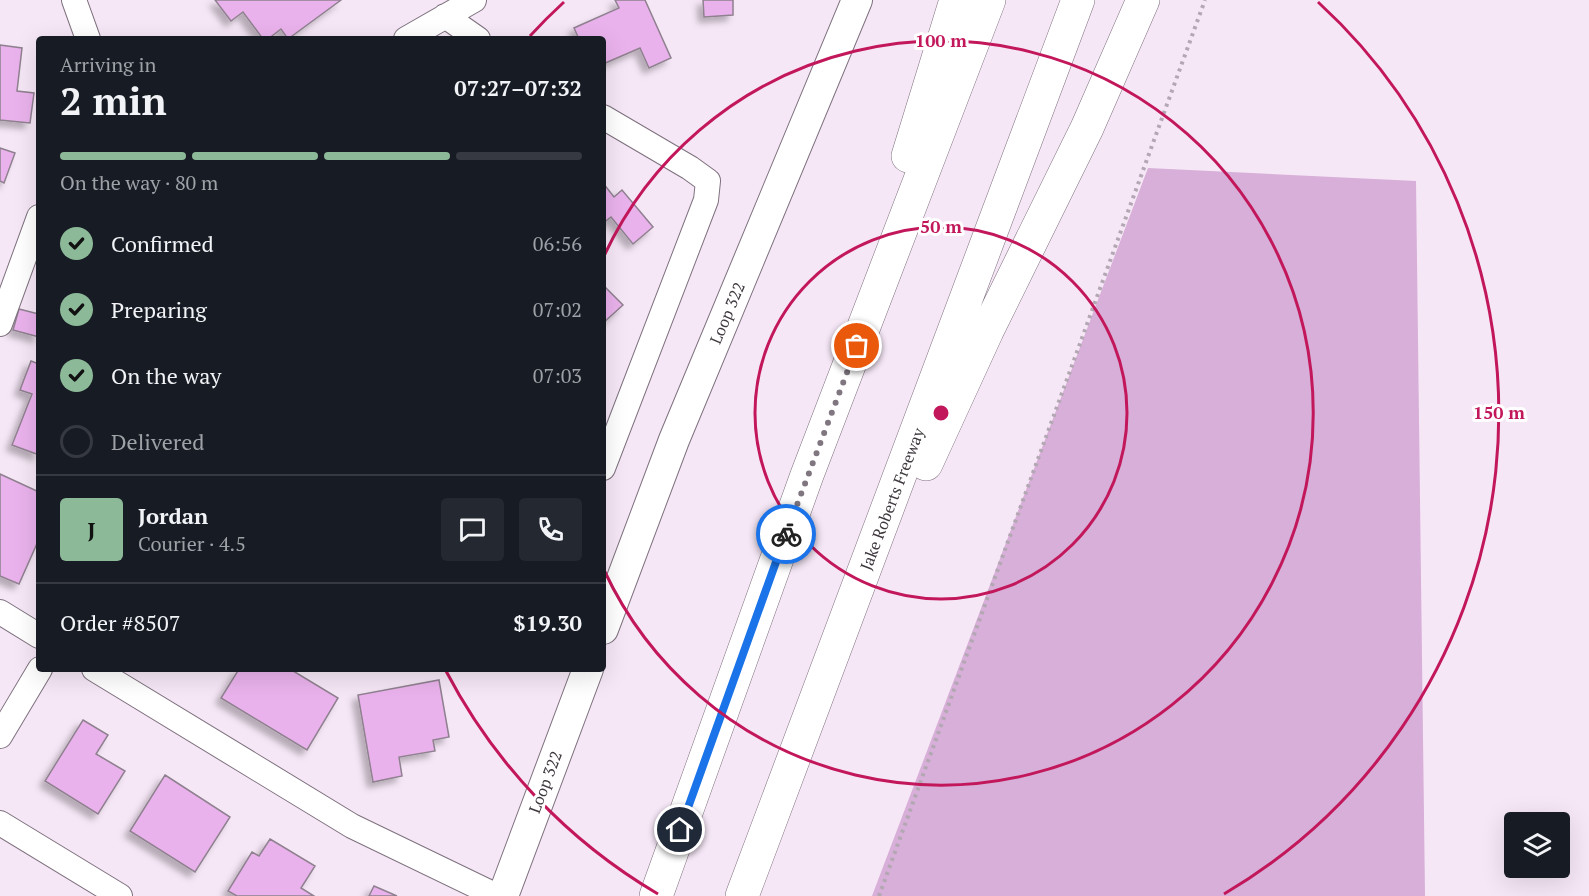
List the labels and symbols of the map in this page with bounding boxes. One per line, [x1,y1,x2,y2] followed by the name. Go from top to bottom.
[915,28,967,52] text: 100 m
[920,214,962,238] text: 50 m
[704,279,750,347] street label: Loop 322
[831,320,882,371] pin
[1473,400,1525,424] text: 150 m
[931,403,951,423] centre of rings
[855,424,930,573] street label: Jake Roberts Freeway
[756,504,816,564] courier
[523,748,567,816] street label: Loop 322
[654,804,705,855] pin

